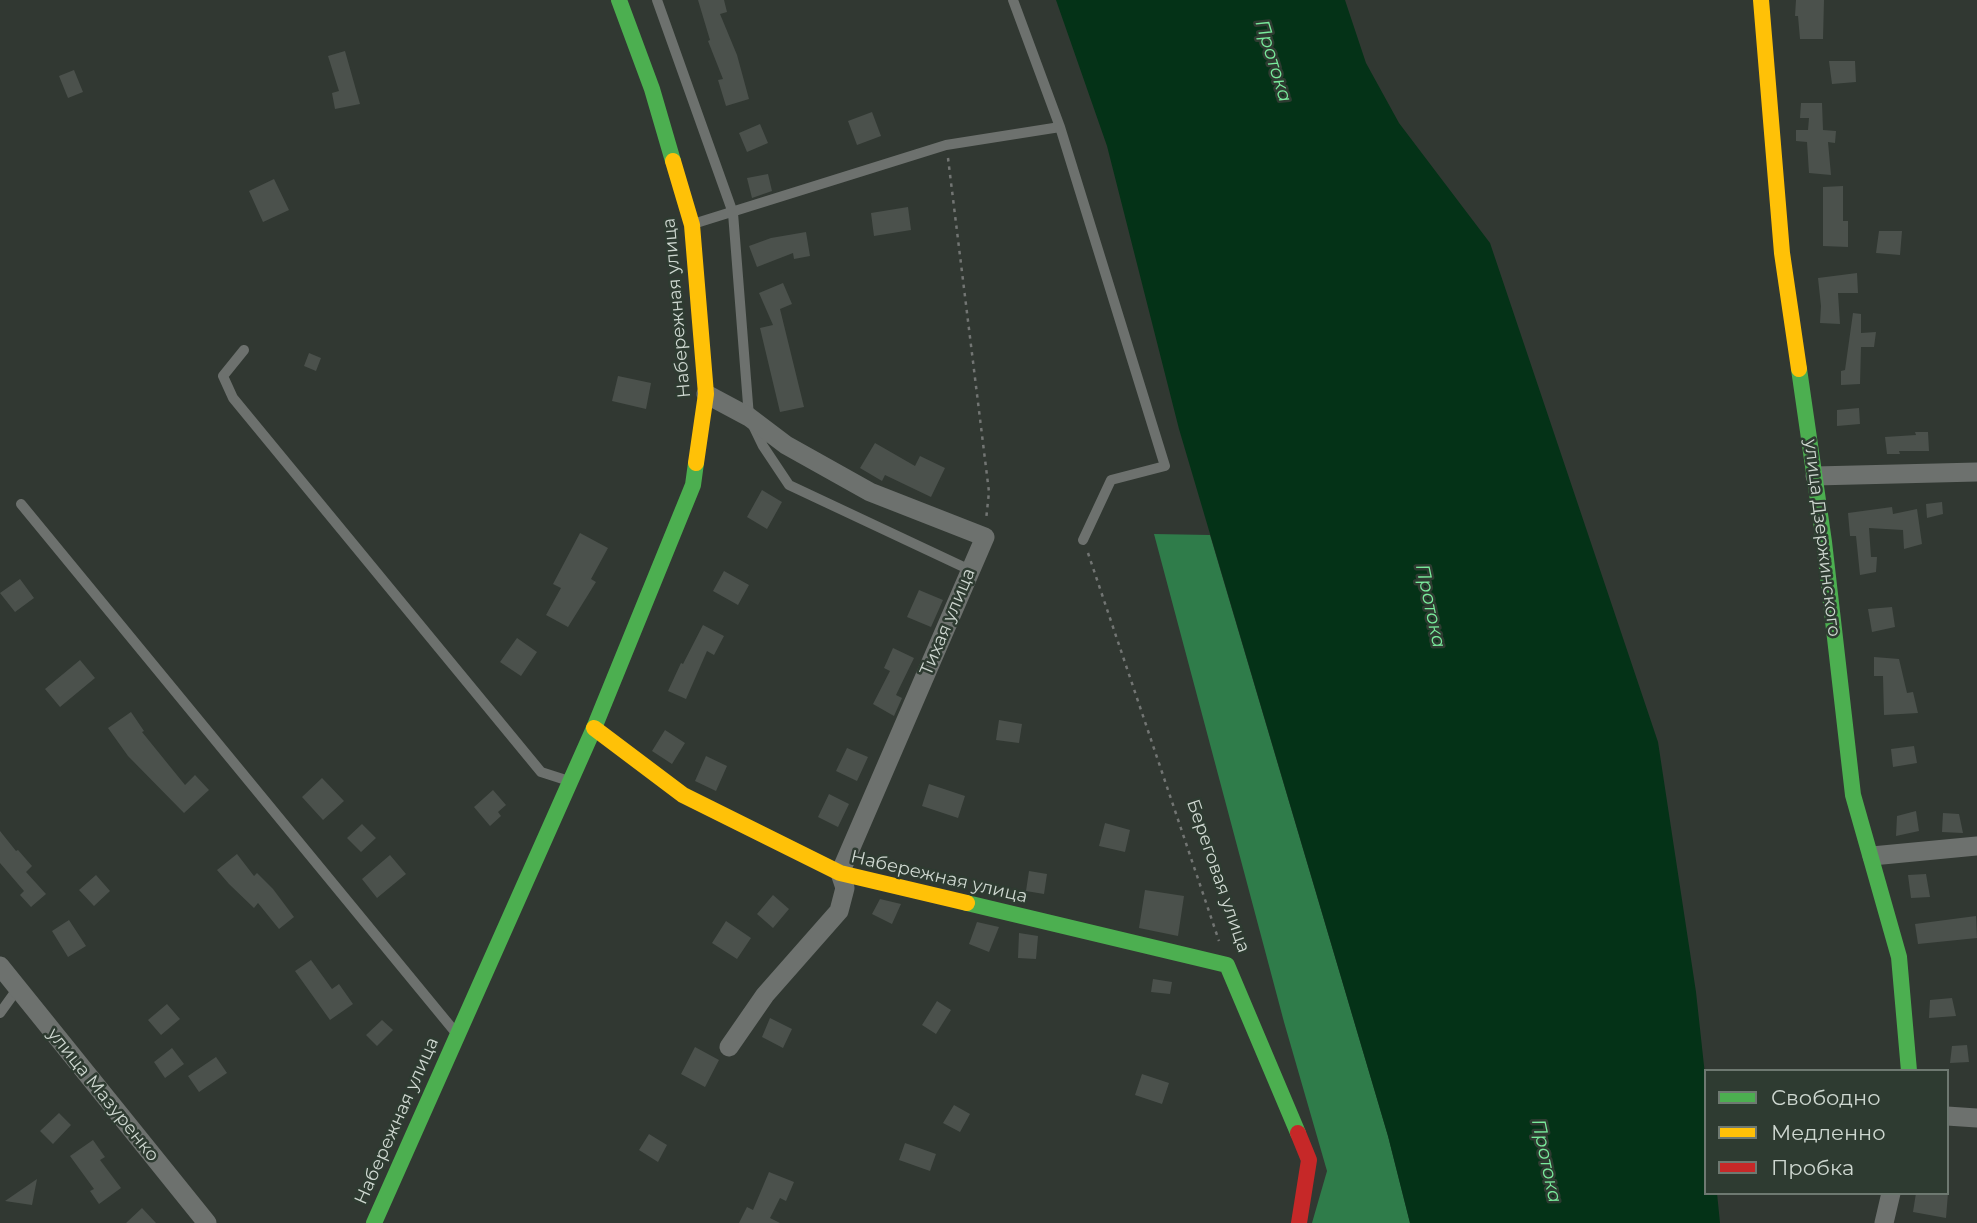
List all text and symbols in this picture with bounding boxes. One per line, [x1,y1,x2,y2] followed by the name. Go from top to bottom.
[1250,17,1296,105] water label: Протока
[658,217,696,399] street label: Набережная улица
[1799,438,1845,638] street label: улица Дзержинского
[1410,562,1450,650] water label: Протока
[916,565,980,679] street label: Тихая улица
[1182,797,1254,955] street label: Береговая улица
[848,846,1030,908] street label: Набережная улица
[42,1024,164,1166] street label: улица Мазуренко
[350,1034,444,1208] street label: Набережная улица
[1704,1069,1949,1195] legend
[1771,1085,1881,1110] text: Свободно
[1526,1117,1566,1205] water label: Протока
[1771,1120,1886,1145] text: Медленно
[1771,1155,1854,1180] text: Пробка

